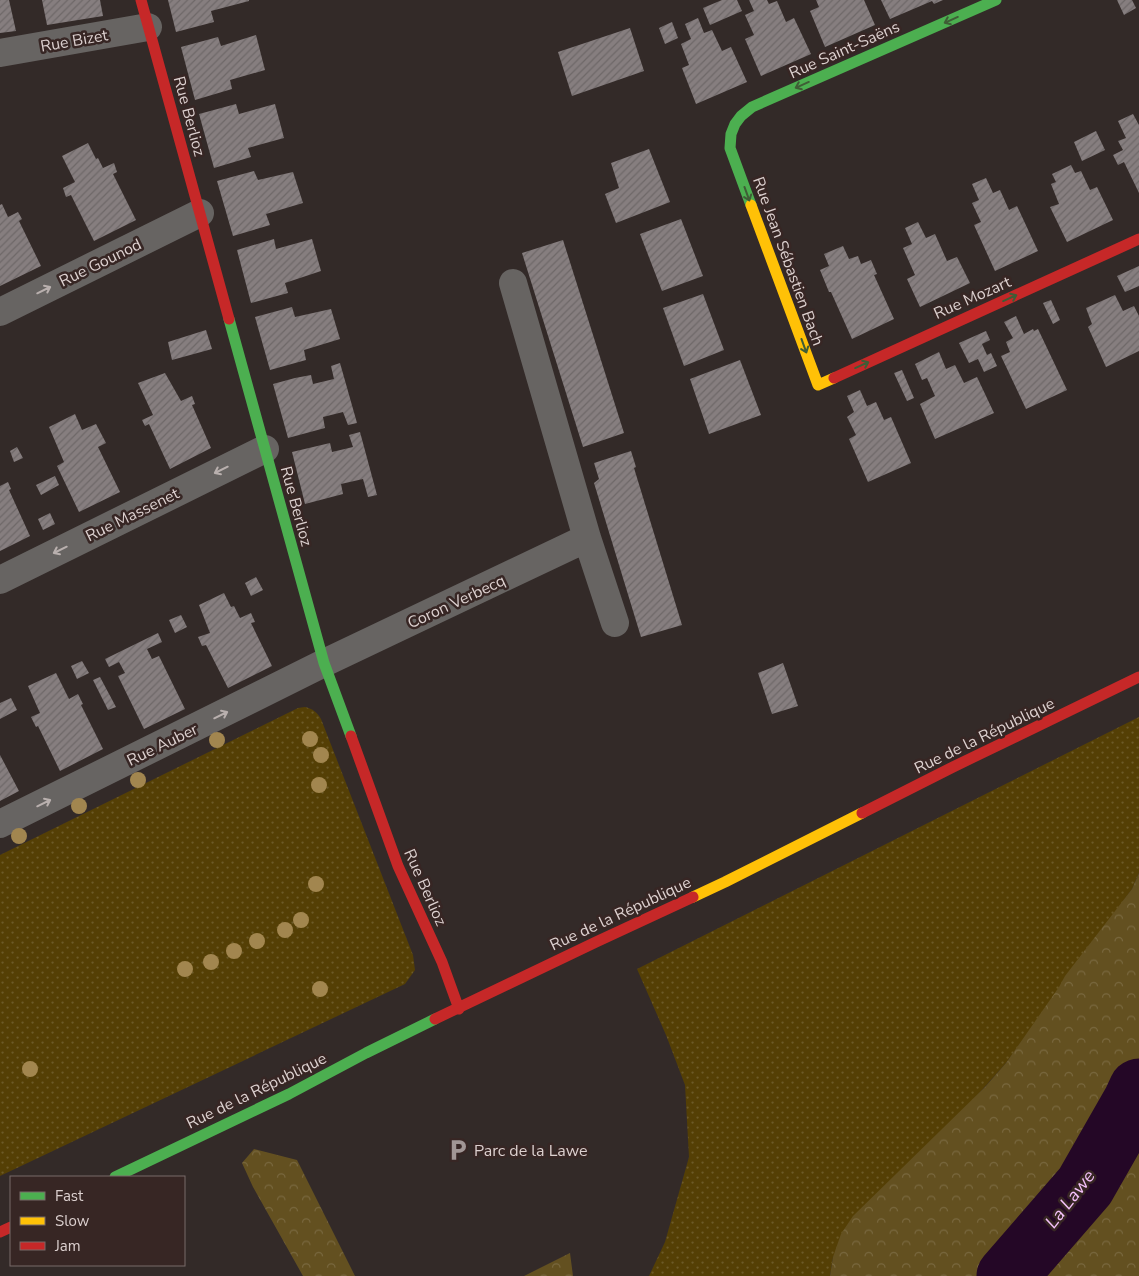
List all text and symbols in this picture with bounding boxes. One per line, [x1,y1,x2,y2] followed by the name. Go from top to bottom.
[944,15,959,25] one-way arrow
[786,16,903,84] street label: Rue Saint-Saëns
[39,24,110,58] street label: Rue Bizet
[168,74,210,159] street label: Rue Berlioz
[795,80,810,90] one-way arrow
[747,174,829,349] street label: Rue Jean Sébastien Bach
[743,186,752,201] one-way arrow
[56,233,145,292] street label: Rue Gounod
[930,271,1015,325] street label: Rue Mozart
[36,285,51,294] one-way arrow
[1002,292,1017,302] one-way arrow
[799,338,809,353] one-way arrow
[854,359,869,369] one-way arrow
[275,464,317,549] street label: Rue Berlioz
[214,466,229,476] one-way arrow
[82,483,183,547] street label: Rue Massenet
[53,546,68,556] one-way arrow
[404,570,509,634] street label: Coron Verbecq
[911,692,1058,779] street label: Rue de la République
[213,710,228,720] one-way arrow
[123,718,202,772] street label: Rue Auber
[36,798,51,808] one-way arrow
[398,845,452,929] street label: Rue Berlioz
[546,871,695,956] street label: Rue de la République
[183,1047,330,1134] street label: Rue de la République
[445,1137,471,1163] parking icon: Parc de la Lawe
[474,1140,588,1162] place label: Parc de la Lawe
[1040,1165,1101,1233] water label: La Lawe
[10,1176,185,1266] legend
[55,1186,84,1206] text: Fast
[55,1211,90,1231] text: Slow
[54,1236,81,1256] text: Jam

